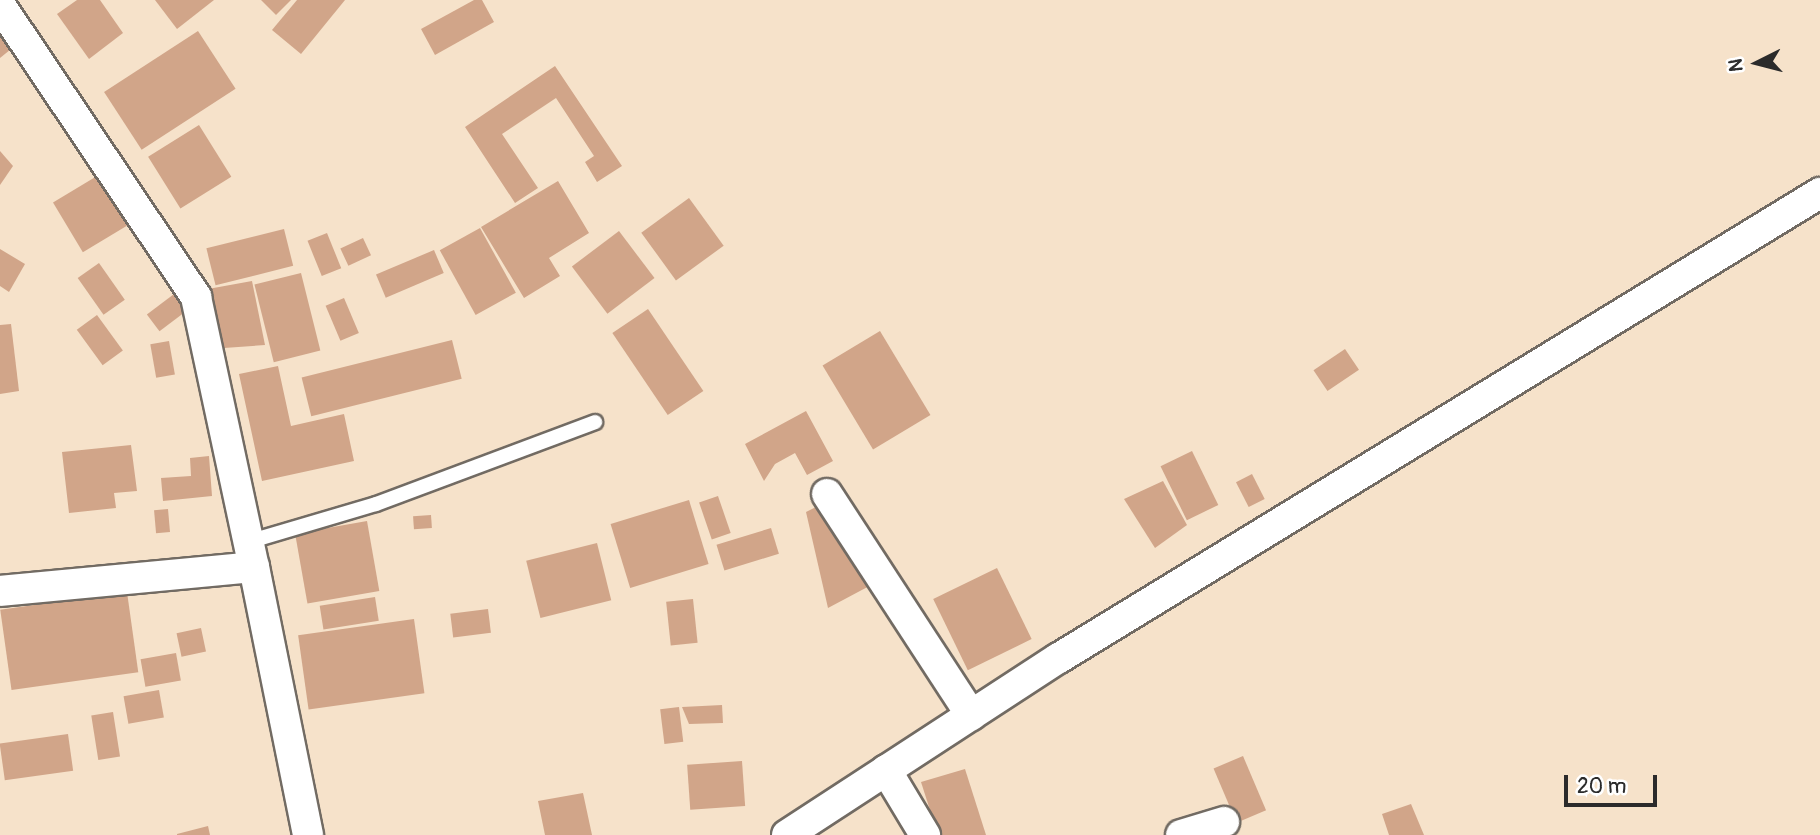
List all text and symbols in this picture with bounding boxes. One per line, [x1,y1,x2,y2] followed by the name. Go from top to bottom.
[1722,28,1792,98] north arrow
[1724,58,1749,73] text: N
[1568,762,1661,806] scale bar
[1577,773,1626,800] text: 20 m

